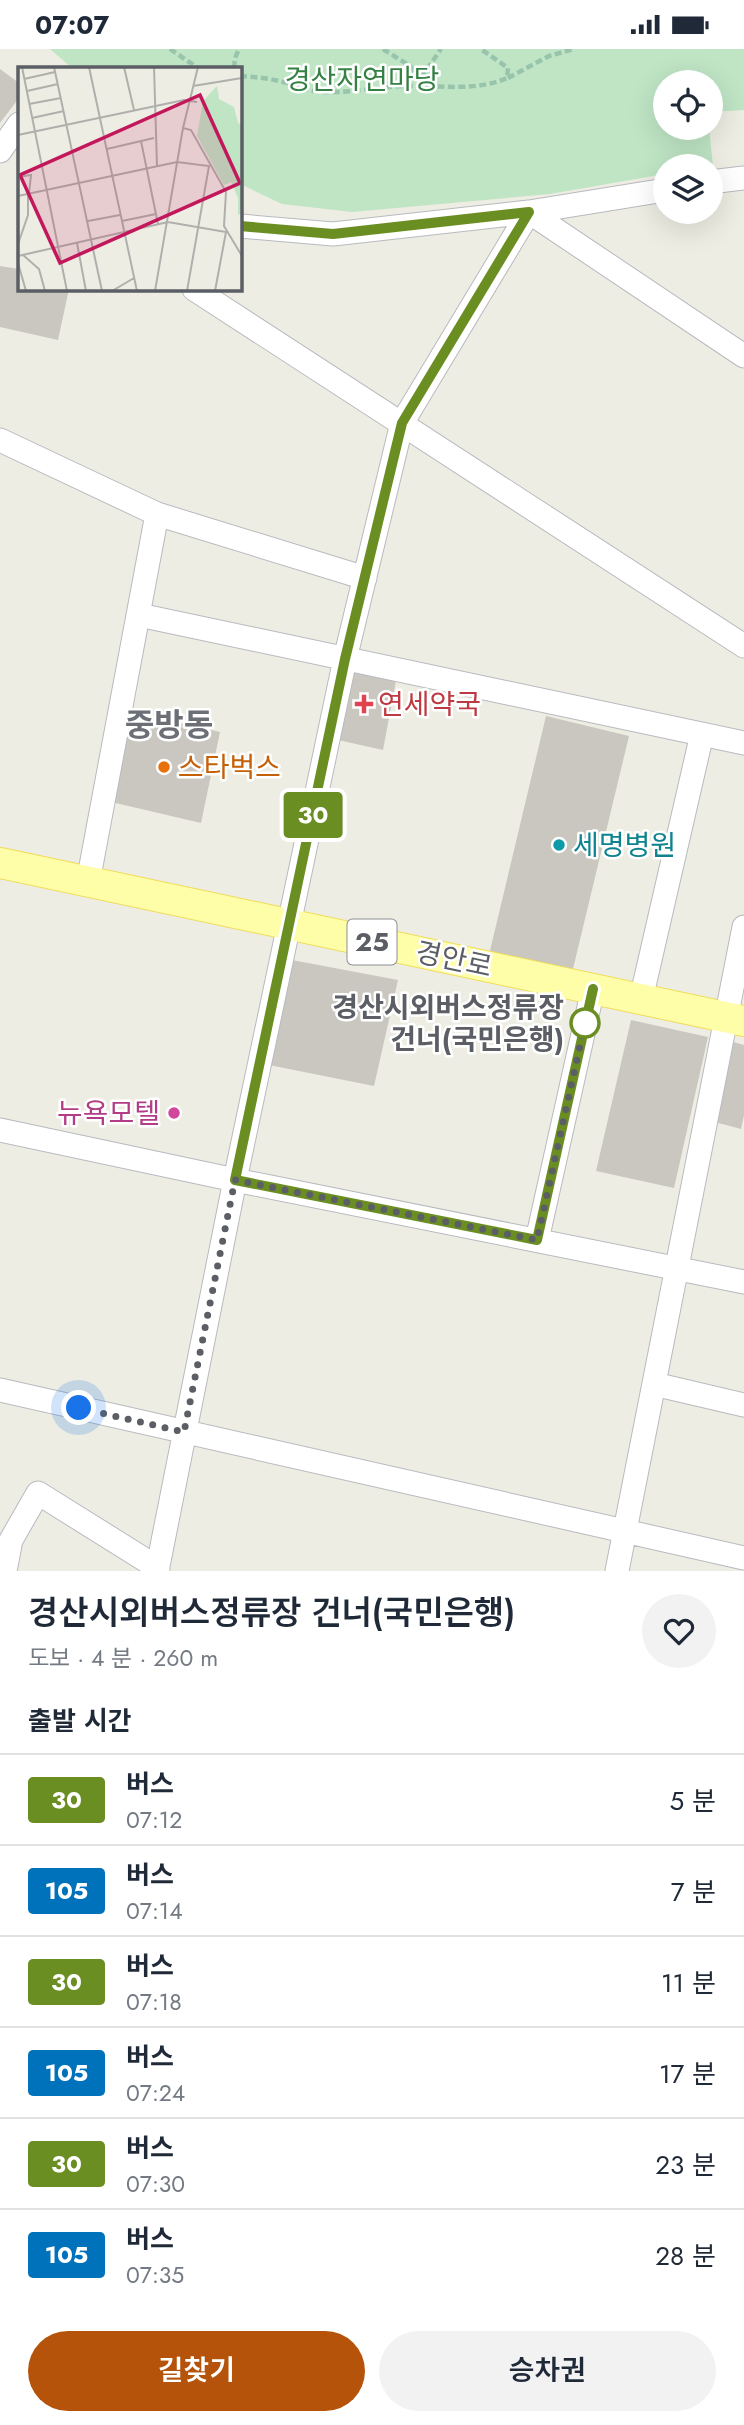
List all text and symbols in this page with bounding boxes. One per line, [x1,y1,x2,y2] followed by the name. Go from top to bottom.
[35,6,109,44] text: 07:07
[285,59,439,100] park label: 경산자연마당
[18,67,242,291] inset map
[653,70,723,224] map controls
[653,70,723,140] button: locate
[653,154,723,224] button: layers
[378,684,481,725] place label: 연세약국
[356,696,372,712] marker: 연세약국
[125,702,213,748] district label: 중방동
[178,747,281,788] place label: 스타벅스
[156,759,172,775] marker: 스타벅스
[282,792,344,838] line badge: 30
[298,797,328,832] text: 30
[573,825,676,866] place label: 세명병원
[551,837,567,853] marker: 세명병원
[348,919,396,965] road number: 25
[412,931,496,988] street label: 경안로
[332,987,564,1060] place label: 경산시외버스정류장 건너(국민은행)
[570,1008,600,1038] marker: 경산시외버스정류장 건너(국민은행)
[57,1093,160,1134] place label: 뉴욕모텔
[166,1105,182,1121] marker: 뉴욕모텔
[61,1390,96,1425] your location
[28,1589,515,1636] text: 경산시외버스정류장 건너(국민은행)
[642,1594,716,1668] button: heart
[28,1641,218,1675] text: 도보 · 4 분 · 260 m
[28,1702,131,1740] text: 출발 시간
[126,1765,174,1803] text: 버스
[51,1782,82,1817] text: 30
[670,1782,716,1820] text: 5 분
[126,1803,182,1837] text: 07:12
[126,1856,174,1894] text: 버스
[45,1873,88,1908] text: 105
[671,1873,716,1911] text: 7 분
[126,1894,183,1928] text: 07:14
[126,1947,174,1985] text: 버스
[51,1964,82,1999] text: 30
[661,1964,716,2002] text: 11 분
[126,1985,182,2019] text: 07:18
[126,2038,174,2076] text: 버스
[45,2055,88,2090] text: 105
[659,2055,716,2093] text: 17 분
[126,2076,185,2110] text: 07:24
[126,2129,174,2167] text: 버스
[51,2146,82,2181] text: 30
[655,2146,716,2184] text: 23 분
[126,2167,185,2201] text: 07:30
[126,2220,174,2258] text: 버스
[45,2237,88,2272] text: 105
[655,2237,716,2275] text: 28 분
[126,2258,184,2292] text: 07:35
[28,2331,365,2411] button: 길찾기
[379,2331,716,2411] button: 승차권

